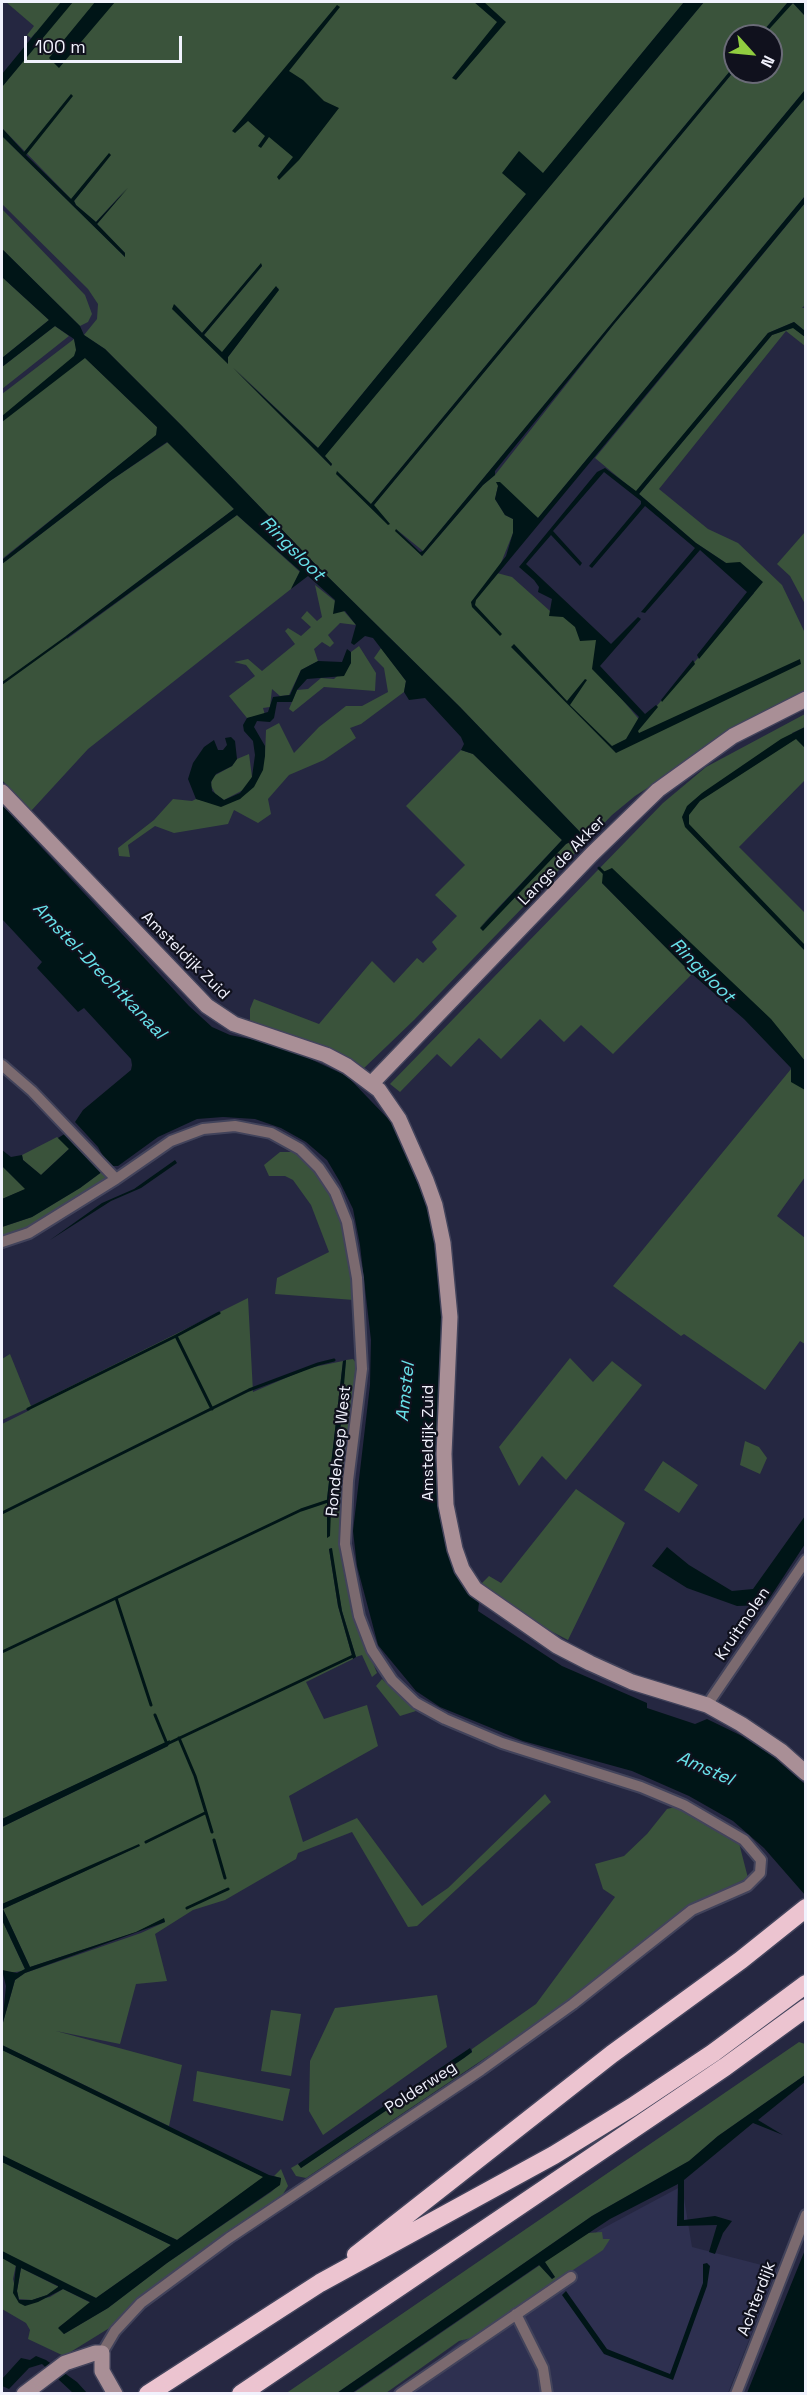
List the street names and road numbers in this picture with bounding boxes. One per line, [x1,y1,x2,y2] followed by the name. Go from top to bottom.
[515,812,609,910] street label: Langs de Akker
[137,908,233,1004] street label: Amsteldijk Zuid
[323,1384,355,1518] street label: Rondehoep West
[419,1385,439,1501] street label: Amsteldijk Zuid
[712,1584,774,1664] street label: Kruitmolen
[382,2058,460,2118] street label: Polderweg
[734,2259,780,2339] street label: Achterdijk

